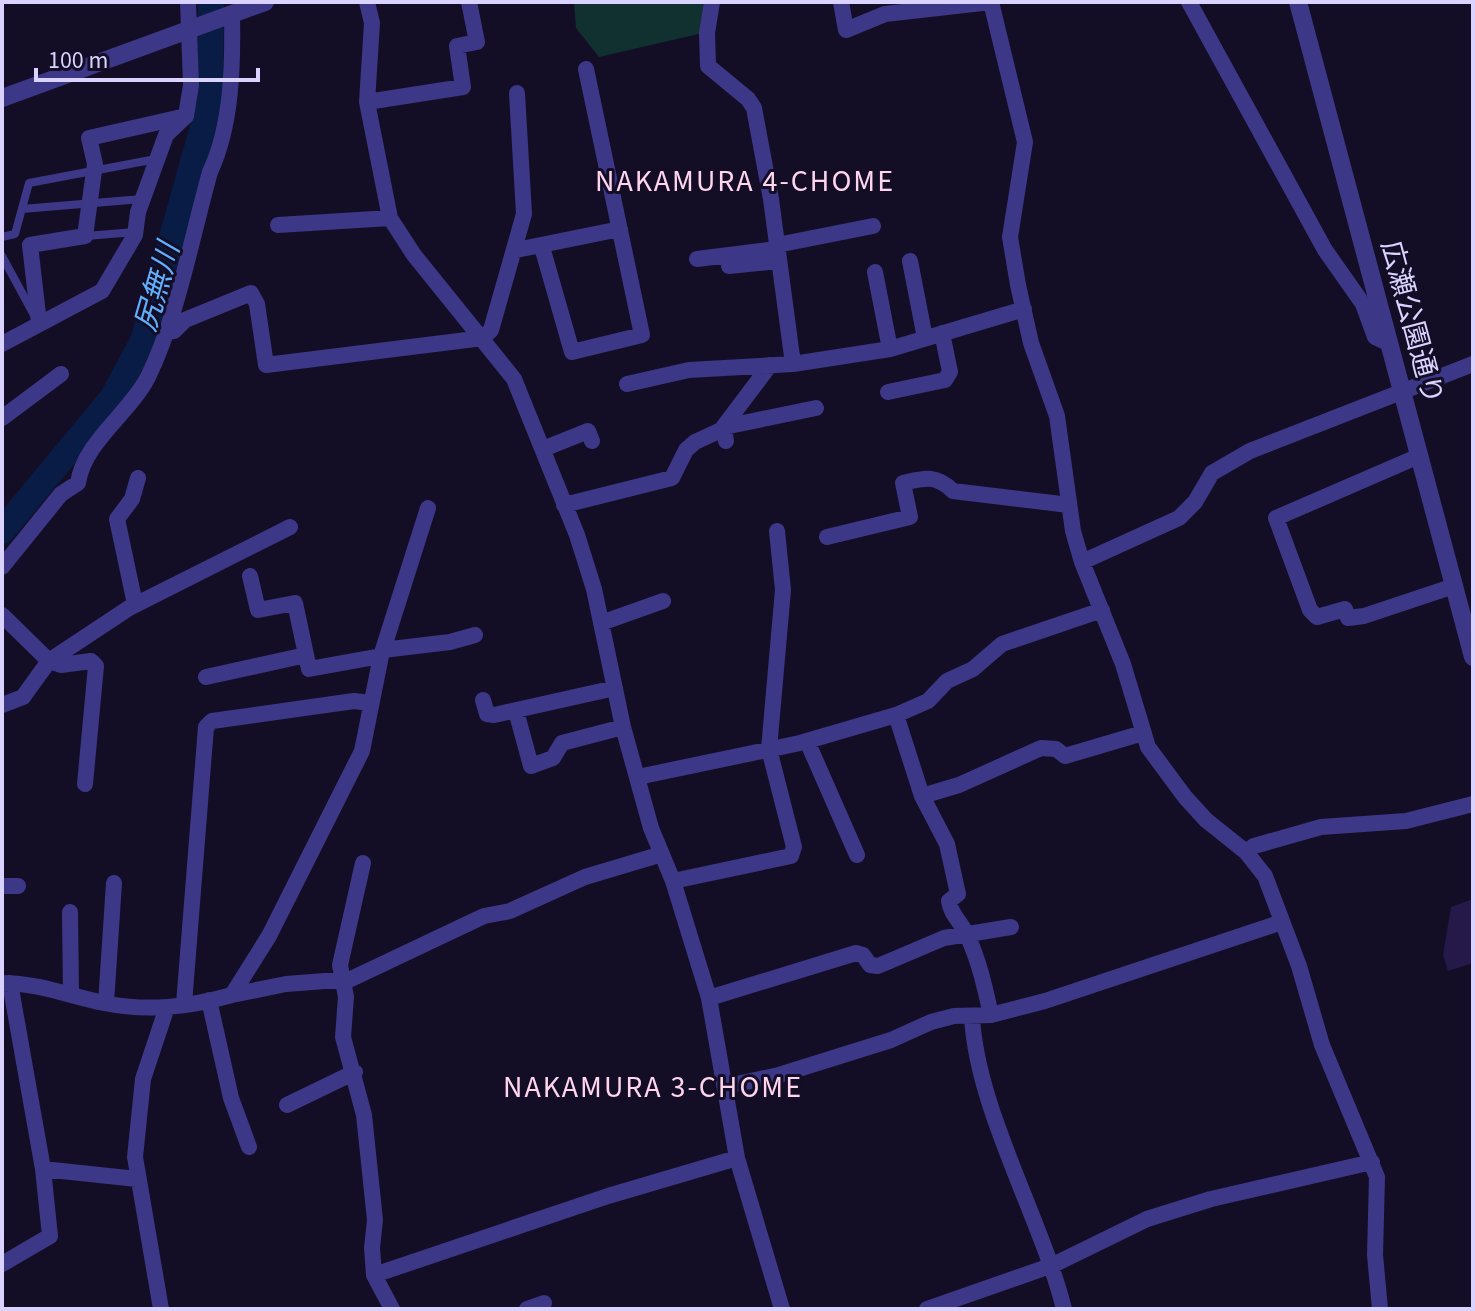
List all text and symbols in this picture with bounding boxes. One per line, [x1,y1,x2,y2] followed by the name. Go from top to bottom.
[36,32,258,82] scale bar
[48,43,108,78] text: 100 m
[595,160,895,203] district label: NAKAMURA 4-CHOME
[124,235,191,336] water label: 尻無川
[1371,236,1453,409] street label: 広瀬公園通り
[503,1066,803,1109] district label: NAKAMURA 3-CHOME

